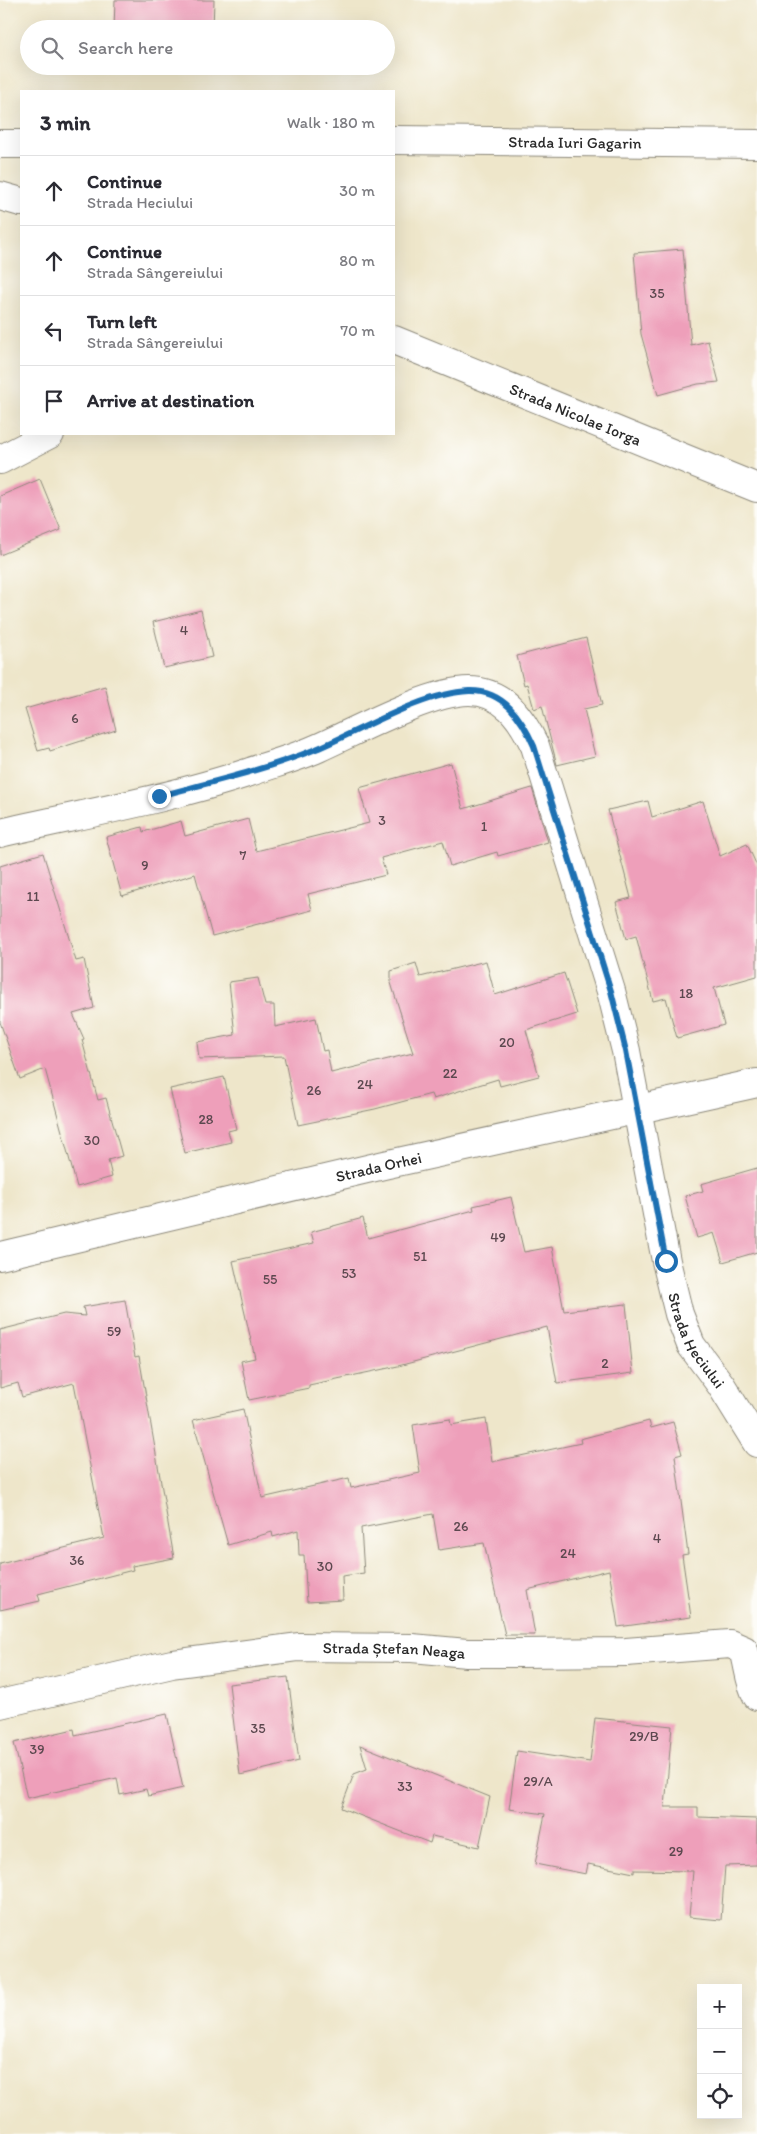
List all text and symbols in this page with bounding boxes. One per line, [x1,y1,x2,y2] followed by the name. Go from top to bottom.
[20,20,395,75] search box
[38,34,66,62] icon: search
[78,36,173,59] text: Search here
[40,110,90,135] text: 3 min
[287,113,375,132] text: Walk · 180 m
[508,132,642,152] street label: Strada Iuri Gagarin
[87,170,162,193] text: Continue
[40,177,68,205] icon: ahead
[339,181,375,200] text: 30 m
[87,193,193,212] text: Strada Heciului
[87,240,162,263] text: Continue
[40,247,68,275] icon: ahead
[339,251,375,270] text: 80 m
[87,263,223,282] text: Strada Sângereiului
[650,285,664,302] house number: 35
[87,310,157,333] text: Turn left
[40,317,68,345] icon: left
[340,321,375,340] text: 70 m
[87,333,223,352] text: Strada Sângereiului
[507,379,644,449] street label: Strada Nicolae Iorga
[40,387,68,415] icon: arrive
[87,389,254,412] text: Arrive at destination
[180,622,189,639] house number: 4
[71,710,79,727] house number: 6
[148,785,171,808] route end
[378,812,386,829] house number: 3
[481,818,488,835] house number: 1
[240,847,247,864] house number: 7
[141,857,149,874] house number: 9
[27,888,40,905] house number: 11
[679,985,693,1002] house number: 18
[499,1034,515,1051] house number: 20
[443,1065,458,1082] house number: 22
[357,1076,373,1093] house number: 24
[307,1082,321,1099] house number: 26
[198,1111,214,1128] house number: 28
[84,1132,100,1149] house number: 30
[334,1148,423,1186] street label: Strada Orhei
[490,1229,506,1246] house number: 49
[413,1248,427,1265] house number: 51
[655,1250,678,1273] route start
[342,1265,357,1282] house number: 53
[263,1271,277,1288] house number: 55
[665,1290,729,1392] street label: Strada Heciului
[107,1323,121,1340] house number: 59
[601,1355,609,1372] house number: 2
[454,1518,468,1535] house number: 26
[653,1530,662,1547] house number: 4
[560,1545,576,1562] house number: 24
[69,1552,85,1569] house number: 36
[317,1558,333,1575] house number: 30
[323,1638,467,1662] street label: Strada Ștefan Neaga
[251,1720,265,1737] house number: 35
[629,1728,659,1745] house number: 29/B
[30,1741,44,1758] house number: 39
[523,1773,553,1790] house number: 29/A
[397,1778,413,1795] house number: 33
[669,1843,683,1860] house number: 29
[697,1984,742,2119] map controls
[697,1984,742,2029] button: +
[697,2029,742,2074] button: −
[697,2074,742,2119] button: locate

